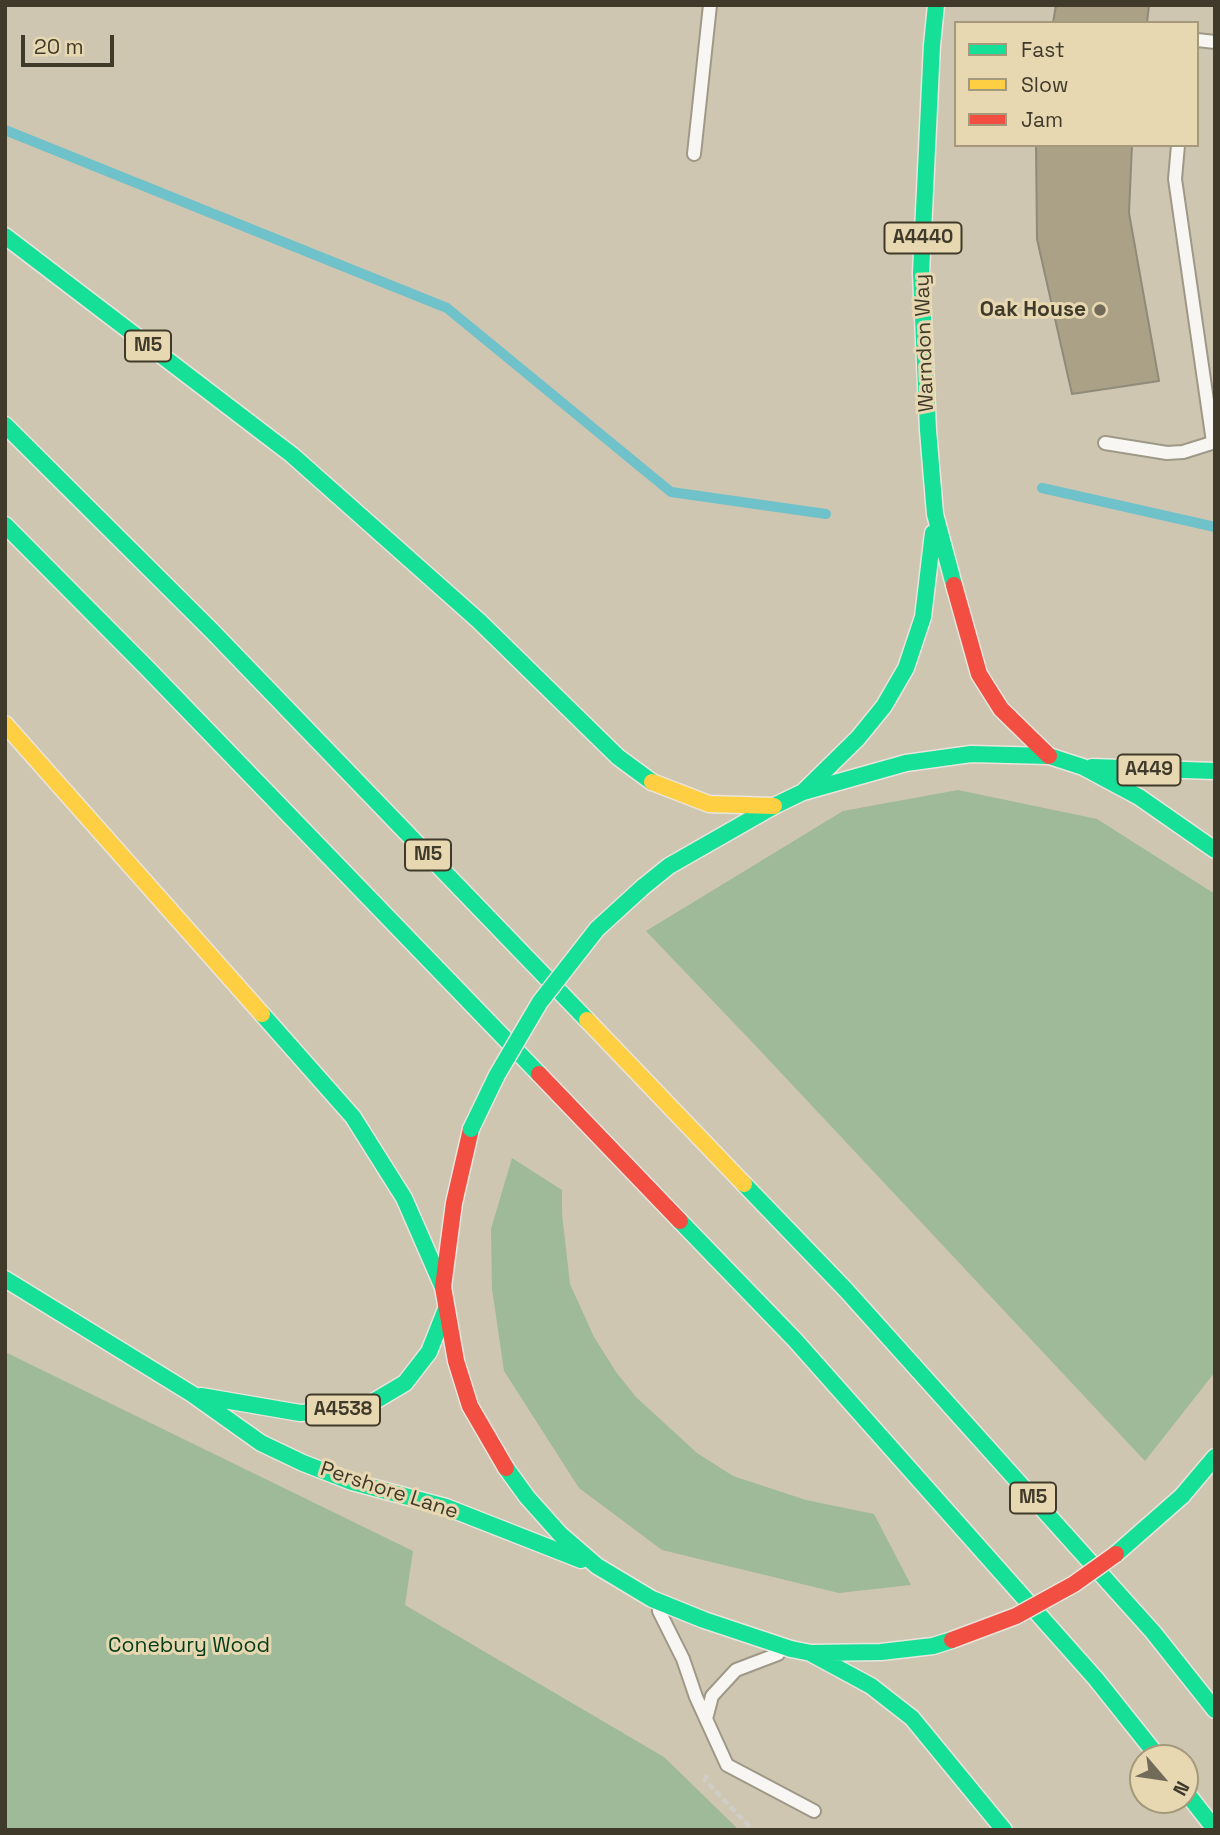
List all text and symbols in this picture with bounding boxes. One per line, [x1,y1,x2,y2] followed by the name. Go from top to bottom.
[24,21,117,65] scale bar
[954,21,1199,147] legend
[34,33,84,60] text: 20 m
[1021,36,1065,63] text: Fast
[1021,71,1069,98] text: Slow
[1021,106,1063,133] text: Jam
[884,222,962,254] road number: A4440
[910,273,940,413] street label: Warndon Way
[980,297,1086,323] place label: Oak House
[1092,302,1108,318] marker: Oak House
[125,330,171,362] road number: M5
[1118,754,1180,786] road number: A449
[405,840,451,870] road number: M5
[306,1394,380,1426] road number: A4538
[317,1457,461,1525] street label: Pershore Lane
[1010,1482,1056,1514] road number: M5
[108,1633,270,1659] park label: Conebury Wood
[1129,1744,1199,1814] north arrow
[1167,1777,1195,1800] text: N

